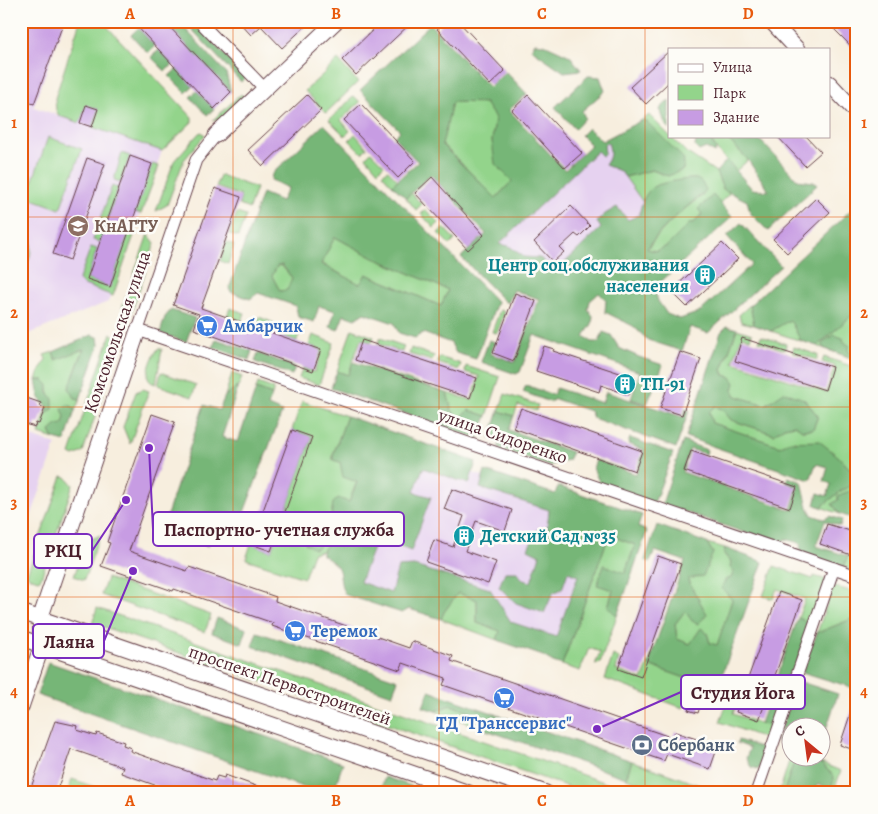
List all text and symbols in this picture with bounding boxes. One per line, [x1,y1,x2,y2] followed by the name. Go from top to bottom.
[124,3,136,25] text: A
[331,3,341,25] text: B
[537,3,547,25] text: C
[742,3,754,25] text: D
[668,48,830,138] legend
[713,57,752,77] text: Улица
[713,83,746,103] text: Парк
[713,107,760,127] text: Здание
[11,112,17,134] text: 1
[861,112,867,134] text: 1
[66,214,90,238] school or university icon: КнАГТУ
[94,214,158,238] place label: КнАГТУ
[78,247,156,416] street label: Комсомольская улица
[488,253,689,298] place label: Центр соц.обслуживания населения
[693,263,717,287] building icon: Центр соц.обслуживания населения
[10,302,18,324] text: 2
[860,302,868,324] text: 2
[195,314,219,338] supermarket icon: Амбарчик
[222,314,303,338] place label: Амбарчик
[613,372,637,396] building icon: ТП-91
[641,372,685,396] place label: ТП-91
[434,402,571,469] street label: улица Сидоренко
[11,492,18,514] text: 3
[861,492,868,514] text: 3
[153,512,404,546] callout: Паспортно- учетная служба
[164,517,395,543] text: Паспортно- учетная служба
[452,524,476,548] building icon: Детский Сад №35
[480,524,616,548] place label: Детский Сад №35
[34,534,92,568] callout: РКЦ
[44,538,82,564] text: РКЦ
[283,619,307,643] supermarket icon: Теремок
[311,619,378,643] place label: Теремок
[33,624,104,658] callout: Лаяна
[43,629,96,655] text: Лаяна
[186,639,394,731] street label: проспект Первостроителей
[681,675,805,709] callout: Студия Йога
[691,680,796,706] text: Студия Йога
[10,681,18,703] text: 4
[860,681,868,703] text: 4
[492,686,516,710] supermarket icon: ТД "Транссервис"
[436,711,572,735] place label: ТД "Транссервис"
[780,716,830,766] north arrow
[792,720,809,741] text: С
[630,733,654,757] bank icon: Сбербанк
[658,733,735,757] place label: Сбербанк
[124,790,136,812] text: A
[331,790,341,812] text: B
[537,790,547,812] text: C
[742,790,754,812] text: D

